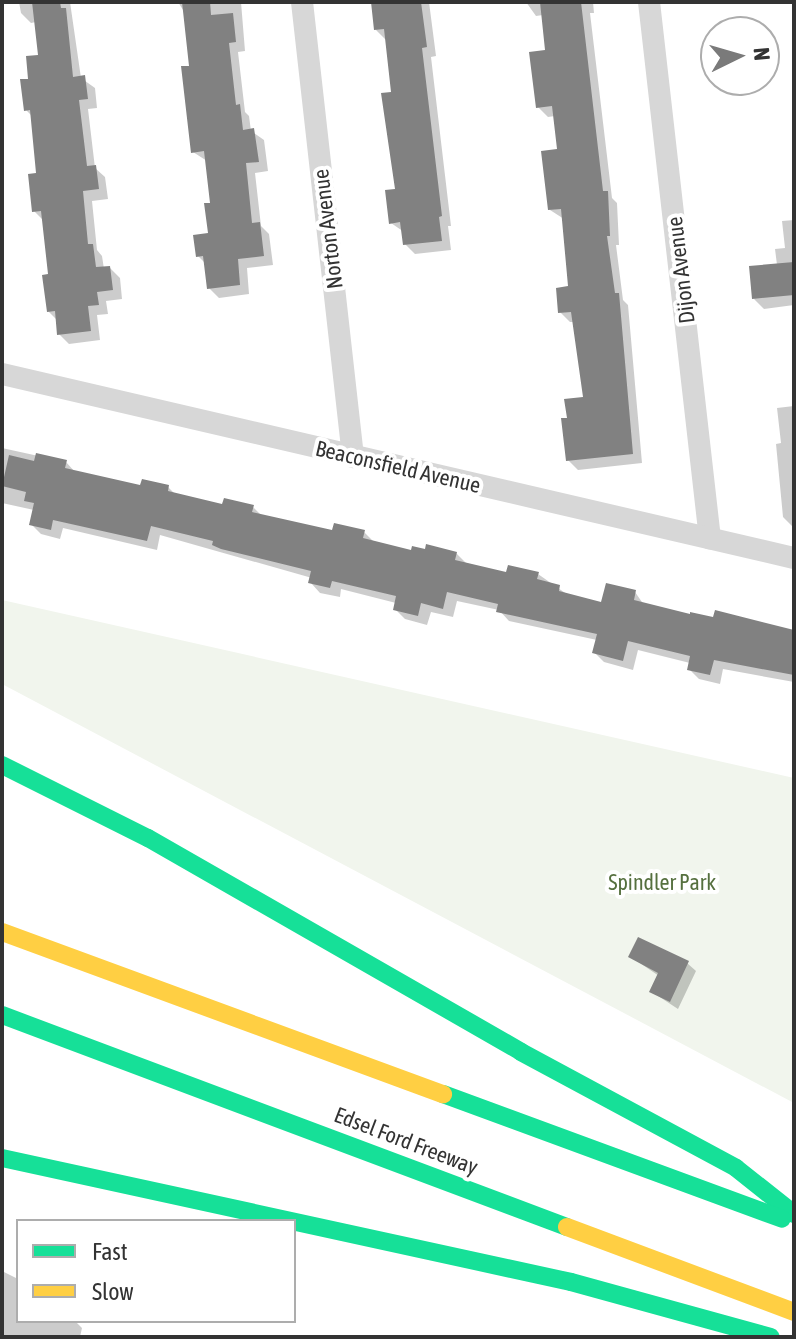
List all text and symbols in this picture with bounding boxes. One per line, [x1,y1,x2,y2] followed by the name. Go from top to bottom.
[700,16,780,96] north arrow
[748,46,775,62] text: N
[308,168,348,290] street label: Norton Avenue
[661,215,701,325] street label: Dijon Avenue
[313,435,483,499] street label: Beaconsfield Avenue
[608,870,716,896] park label: Spindler Park
[330,1101,482,1181] street label: Edsel Ford Freeway
[16,1219,296,1323] legend
[92,1238,128,1265] text: Fast
[92,1278,134,1305] text: Slow

